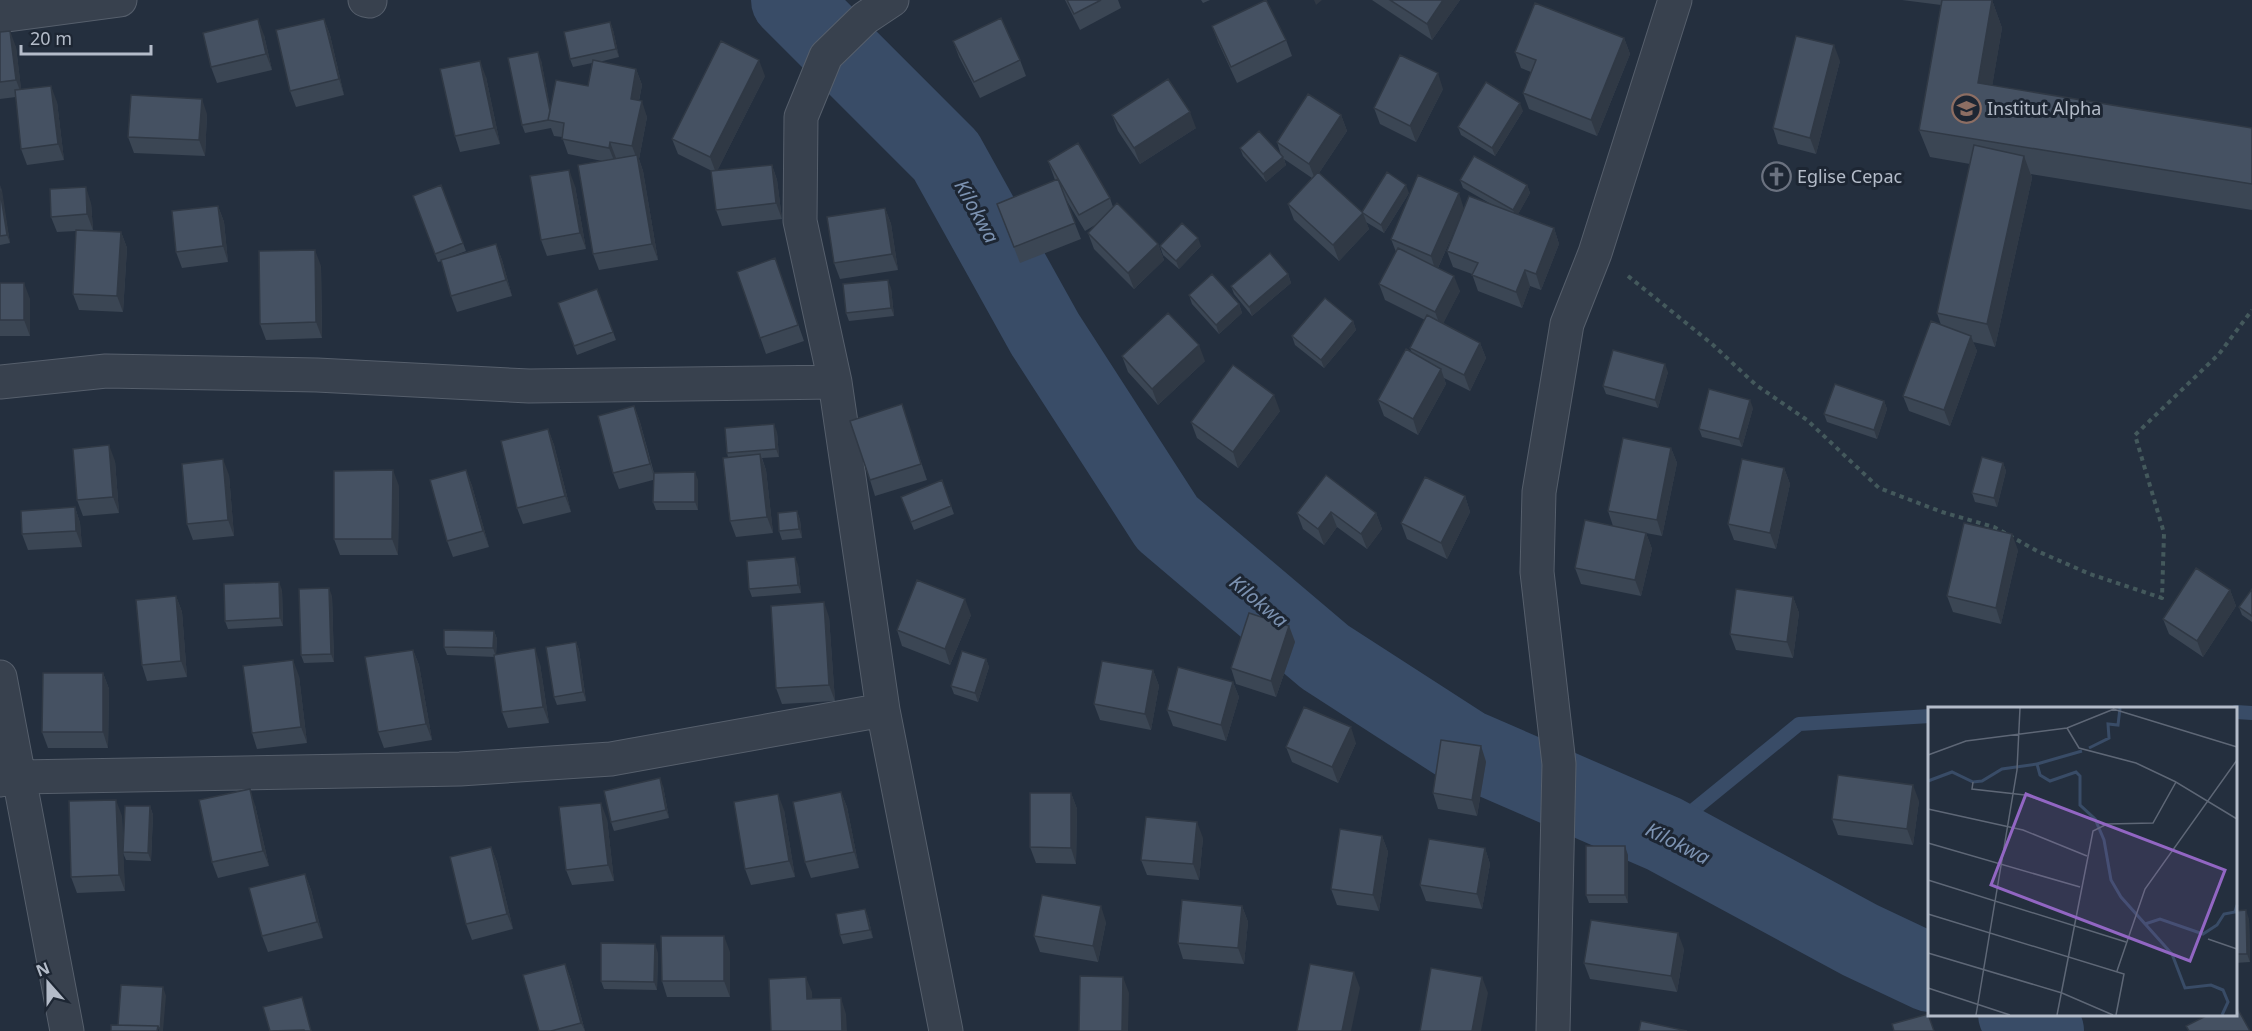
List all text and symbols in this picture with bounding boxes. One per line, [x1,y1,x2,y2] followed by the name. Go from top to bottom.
[21,18,152,56] scale bar
[30,26,72,50] text: 20 m
[1950,92,1982,124] school or university icon: Institut Alpha
[1987,96,2101,120] place label: Institut Alpha
[1760,160,1792,192] church icon: Eglise Cepac
[1797,164,1903,188] place label: Eglise Cepac
[949,174,1005,248] water label: Kilokwa
[1224,569,1294,633] water label: Kilokwa
[1928,707,2237,1016] inset map
[1641,815,1715,871] water label: Kilokwa
[18,953,78,1013] north arrow
[33,956,53,982] text: N

